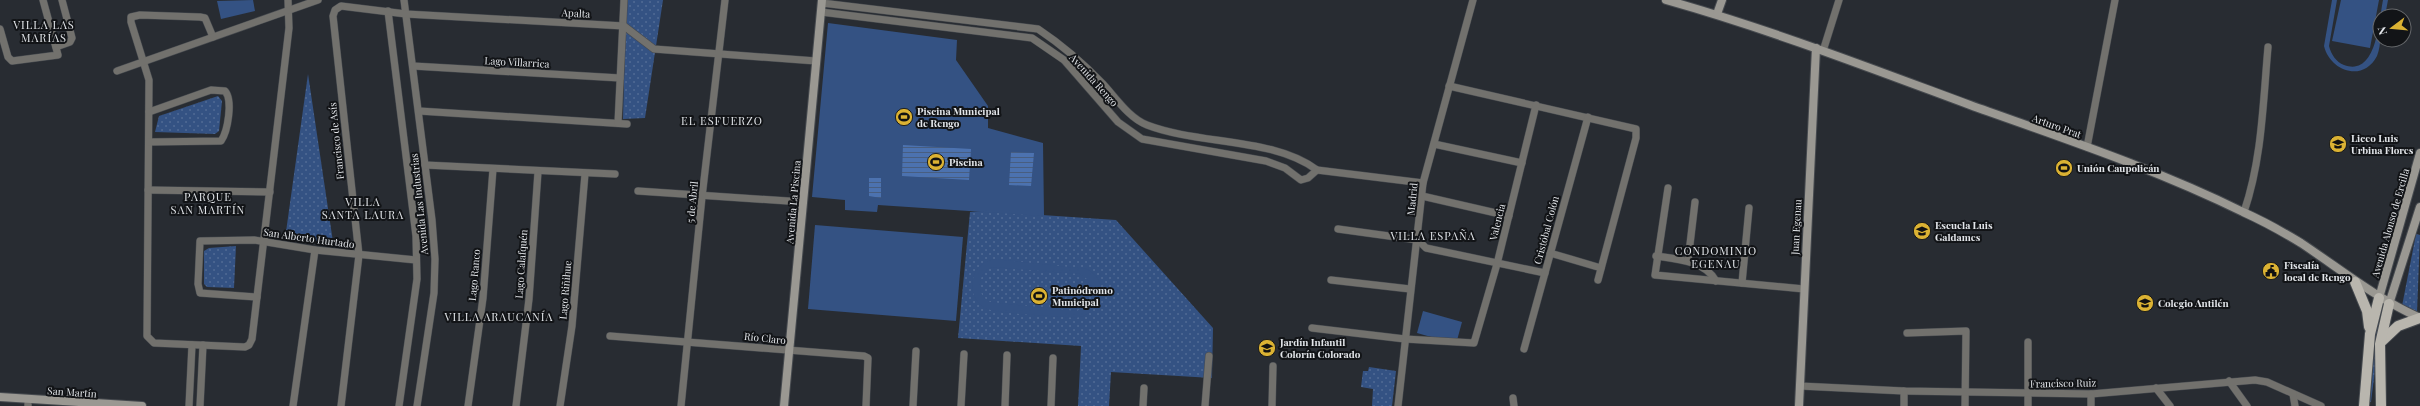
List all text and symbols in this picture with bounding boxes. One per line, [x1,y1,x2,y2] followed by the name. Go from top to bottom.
[560,5,591,21] street label: Apalta
[2372,8,2412,48] north arrow
[12,17,75,45] district label: VILLA LAS MARÍAS
[2374,25,2390,37] text: N
[1066,50,1122,110] street label: Avenida Rengo
[484,53,550,71] street label: Lago Villarrica
[325,102,347,180] street label: Francisco de Asís
[917,104,1000,130] place label: Piscina Municipal de Rengo
[894,107,914,127] sports icon: Piscina Municipal de Rengo
[2030,110,2084,141] street label: Arturo Prat
[681,113,763,128] district label: EL ESFUERZO
[2351,131,2414,157] place label: Liceo Luis Urbina Flores
[2328,134,2348,154] school or university icon: Liceo Luis Urbina Flores
[926,152,946,172] sports icon: Piscina
[407,153,431,256] street label: Avenida Las Industrias
[949,155,983,169] place label: Piscina
[2054,158,2074,178] sports icon: Unión Caupolicán
[782,160,804,245] street label: Avenida La Piscina
[2077,161,2160,175] place label: Unión Caupolicán
[2367,167,2412,280] street label: Avenida Alonso de Ercilla
[683,180,701,223] street label: 5 de Abril
[1403,182,1421,216] street label: Madrid
[171,189,245,217] district label: PARQUE SAN MARTÍN
[322,194,404,222] district label: VILLA SANTA LAURA
[1530,194,1562,266] street label: Cristóbal Colón
[1788,199,1804,256] street label: Juan Egenau
[1485,202,1508,243] street label: Valencia
[1935,218,1993,244] place label: Escuela Luis Galdames
[1912,221,1932,241] school or university icon: Escuela Luis Galdames
[263,225,356,251] street label: San Alberto Hurtado
[1389,228,1476,243] district label: VILLA ESPAÑA
[512,229,530,299] street label: Lago Calafquén
[1675,243,1757,271] district label: CONDOMINIO EGENAU
[465,248,483,301] street label: Lago Ranco
[2284,258,2351,284] place label: Fiscalía local de Rengo
[555,260,575,320] street label: Lago Riñihue
[2261,261,2281,281] public building icon: Fiscalía local de Rengo
[1052,283,1113,309] place label: Patinódromo Municipal
[1029,286,1049,306] sports icon: Patinódromo Municipal
[2135,293,2155,313] school or university icon: Colegio Antilén
[2158,296,2229,310] place label: Colegio Antilén
[444,309,553,324] district label: VILLA ARAUCANÍA
[743,329,787,347] street label: Río Claro
[1279,335,1361,361] place label: Jardín Infantil Colorín Colorado
[1257,338,1277,358] school or university icon: Jardín Infantil Colorín Colorado
[2030,375,2096,391] street label: Francisco Ruiz
[47,383,97,401] street label: San Martín

